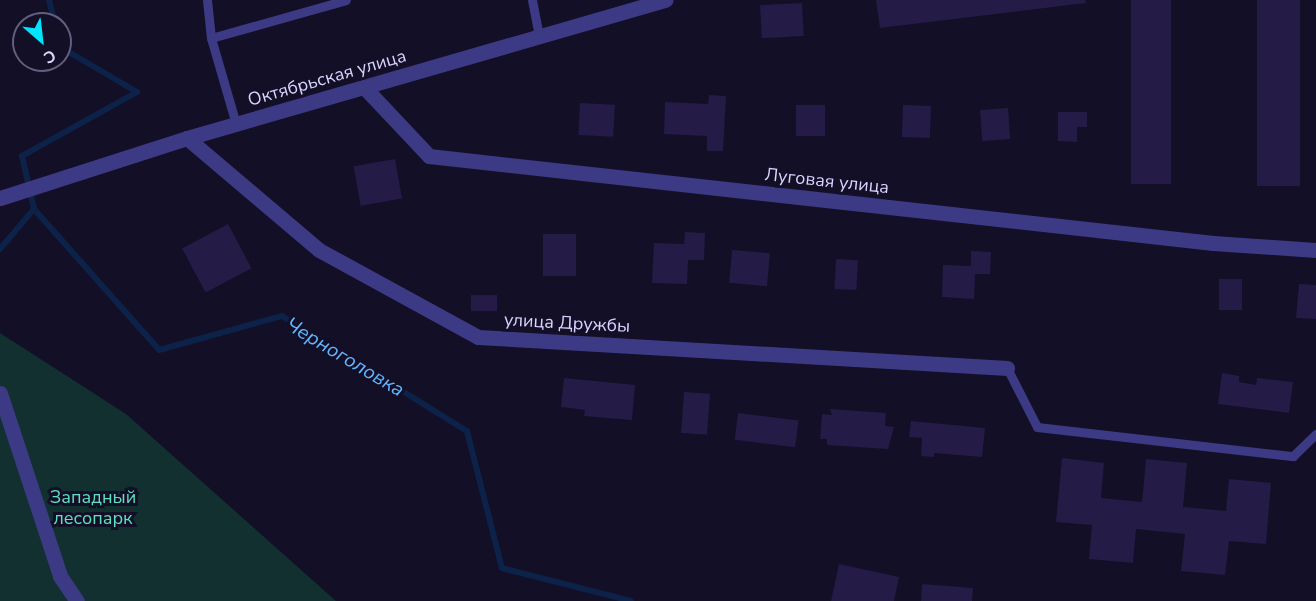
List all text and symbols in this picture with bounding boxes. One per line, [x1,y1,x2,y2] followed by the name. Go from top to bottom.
[12,12,72,72] north arrow
[40,44,59,68] text: С
[245,45,409,111] street label: Октябрьская улица
[764,164,890,198] street label: Луговая улица
[503,309,631,337] street label: улица Дружбы
[281,312,409,402] water label: Черноголовка
[50,487,136,530] park label: Западный лесопарк

